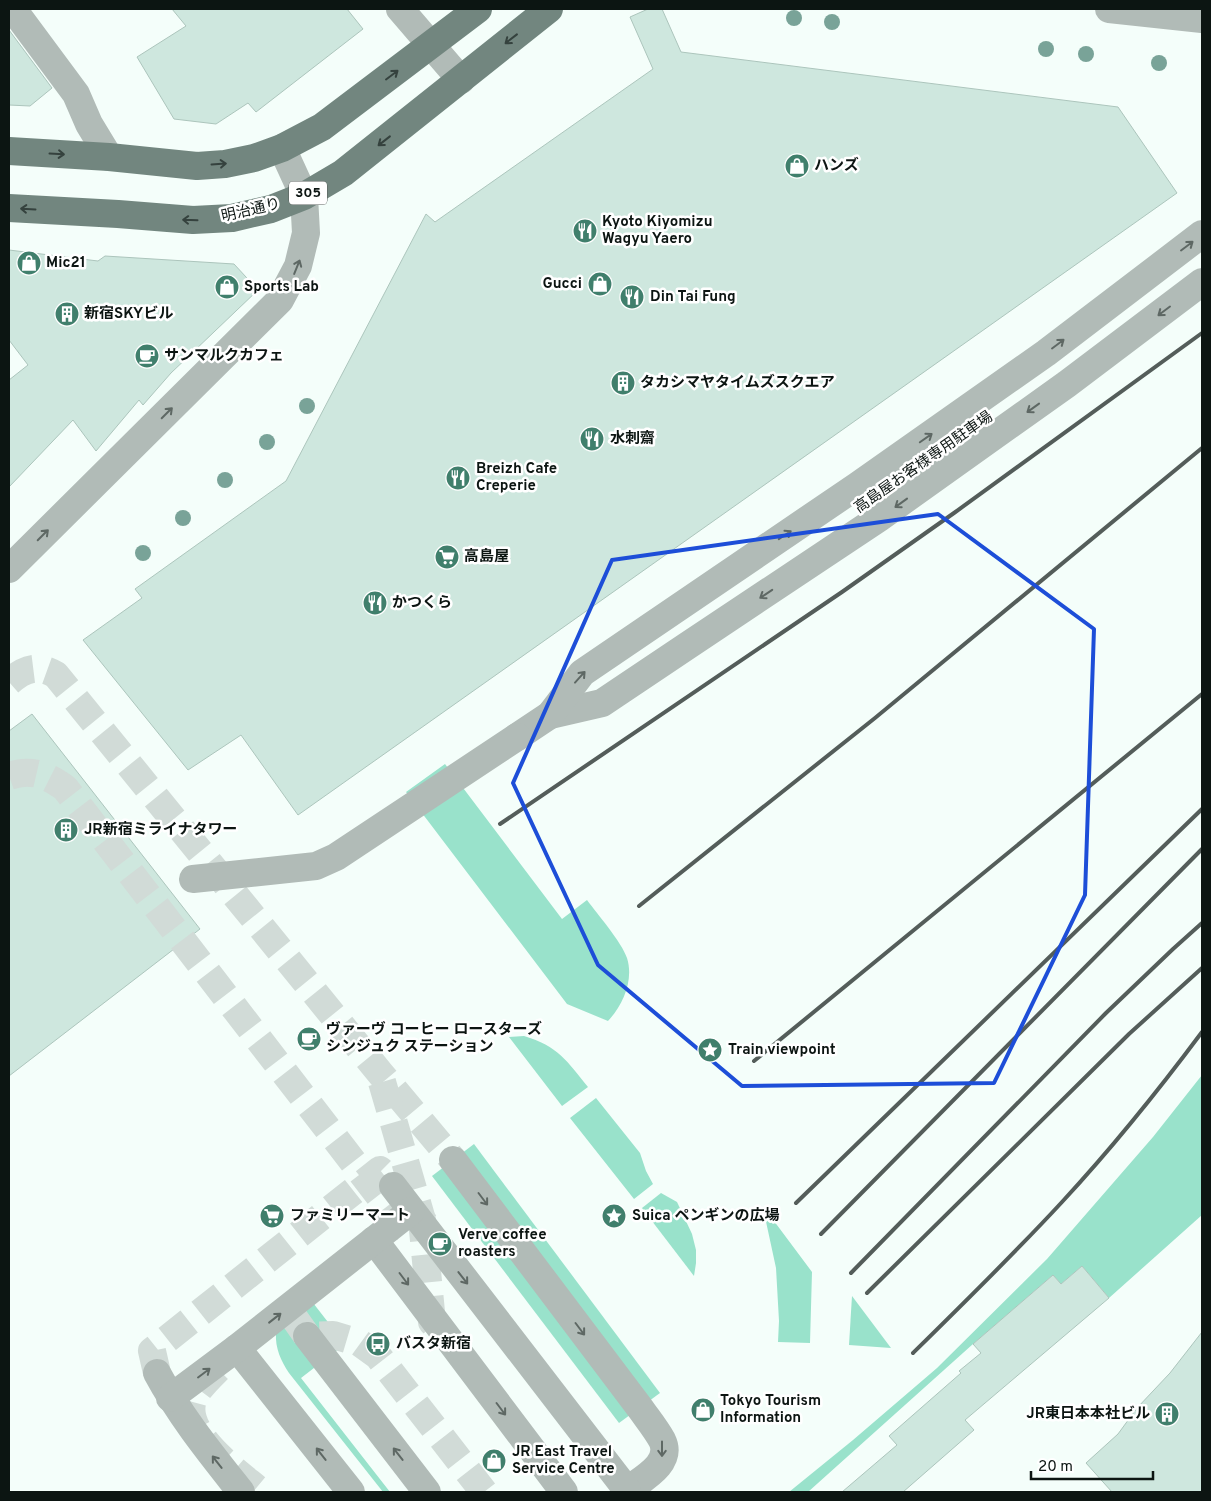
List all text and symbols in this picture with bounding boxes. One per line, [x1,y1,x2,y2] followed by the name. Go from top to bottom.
[505,34,518,45] one-way arrow
[385,69,398,80] one-way arrow
[378,135,391,146] one-way arrow
[49,150,65,159] one-way arrow
[784,153,810,179] shop icon: ハンズ
[814,156,859,176] place label: ハンズ
[211,160,227,169] one-way arrow
[289,182,327,204] road number: 305
[220,195,282,227] street label: 明治通り
[21,205,37,214] one-way arrow
[602,213,713,249] place label: Kyoto Kiyomizu Wagyu Yaero
[183,215,199,224] one-way arrow
[572,218,598,244] restaurant icon: Kyoto Kiyomizu Wagyu Yaero
[1180,240,1193,251] one-way arrow
[16,250,42,276] shop icon: Mic21
[46,254,86,273] place label: Mic21
[293,260,302,275] one-way arrow
[587,271,613,297] shop icon: Gucci
[214,274,240,300] shop icon: Sports Lab
[543,275,582,294] place label: Gucci
[244,278,319,297] place label: Sports Lab
[619,284,645,310] restaurant icon: Din Tai Fung
[650,288,736,307] place label: Din Tai Fung
[54,301,80,327] building icon: 新宿SKYビル
[84,305,173,324] place label: 新宿SKYビル
[1157,305,1170,316] one-way arrow
[1051,339,1065,349] one-way arrow
[134,343,160,369] cafe icon: サンマルクカフェ
[164,347,284,366] place label: サンマルクカフェ
[610,370,636,396] building icon: タカシマヤタイムズスクエア
[640,373,835,393] place label: タカシマヤタイムズスクエア
[1026,403,1040,413] one-way arrow
[160,407,173,419] one-way arrow
[851,408,997,518] street label: 高島屋お客様専用駐車場
[579,426,605,452] restaurant icon: 水刺齋
[610,430,655,449] place label: 水刺齋
[919,433,933,443] one-way arrow
[476,460,557,496] place label: Breizh Cafe Creperie
[445,465,471,491] restaurant icon: Breizh Cafe Creperie
[894,498,908,508] one-way arrow
[37,529,49,541] one-way arrow
[778,530,792,540] one-way arrow
[434,544,460,570] supermarket icon: 高島屋
[464,547,509,567] place label: 高島屋
[760,589,774,599] one-way arrow
[362,590,388,616] restaurant icon: かつくら
[392,594,452,613] place label: かつくら
[574,671,586,683] one-way arrow
[53,817,79,843] building icon: JR新宿ミライナタワー
[84,821,237,840] place label: JR新宿ミライナタワー
[326,1020,542,1057] place label: ヴァーヴ コーヒー ロースターズ シンジュク ステーション
[296,1026,322,1052] cafe icon: ヴァーヴ コーヒー ロースターズ シンジュク ステーション
[697,1037,723,1063] place icon: Train viewpoint
[728,1041,836,1060] place label: Train viewpoint
[477,1192,488,1205] one-way arrow
[259,1203,285,1229] supermarket icon: ファミリーマート
[601,1203,627,1229] place icon: Suica ペンギンの広場
[632,1206,779,1226] place label: Suica ペンギンの広場
[290,1207,410,1226] place label: ファミリーマート
[458,1226,547,1262] place label: Verve coffee roasters
[427,1231,453,1257] cafe icon: Verve coffee roasters
[458,1271,469,1284] one-way arrow
[398,1272,409,1285] one-way arrow
[268,1313,282,1323] one-way arrow
[575,1322,585,1336] one-way arrow
[365,1331,391,1357] bus stop icon: バスタ新宿
[396,1335,471,1354] place label: バスタ新宿
[197,1368,211,1378] one-way arrow
[720,1392,821,1428] place label: Tokyo Tourism Information
[690,1397,716,1423] shop icon: Tokyo Tourism Information
[1154,1401,1180,1427] building icon: JR東日本本社ビル
[496,1402,507,1415] one-way arrow
[1026,1404,1150,1424] place label: JR東日本本社ビル
[657,1441,667,1457] one-way arrow
[512,1443,615,1479] place label: JR East Travel Service Centre
[315,1448,326,1461] one-way arrow
[392,1448,403,1461] one-way arrow
[481,1448,507,1474] shop icon: JR East Travel Service Centre
[1031,1448,1154,1480] scale bar
[212,1456,223,1469] one-way arrow
[1038,1458,1073,1477] text: 20 m

